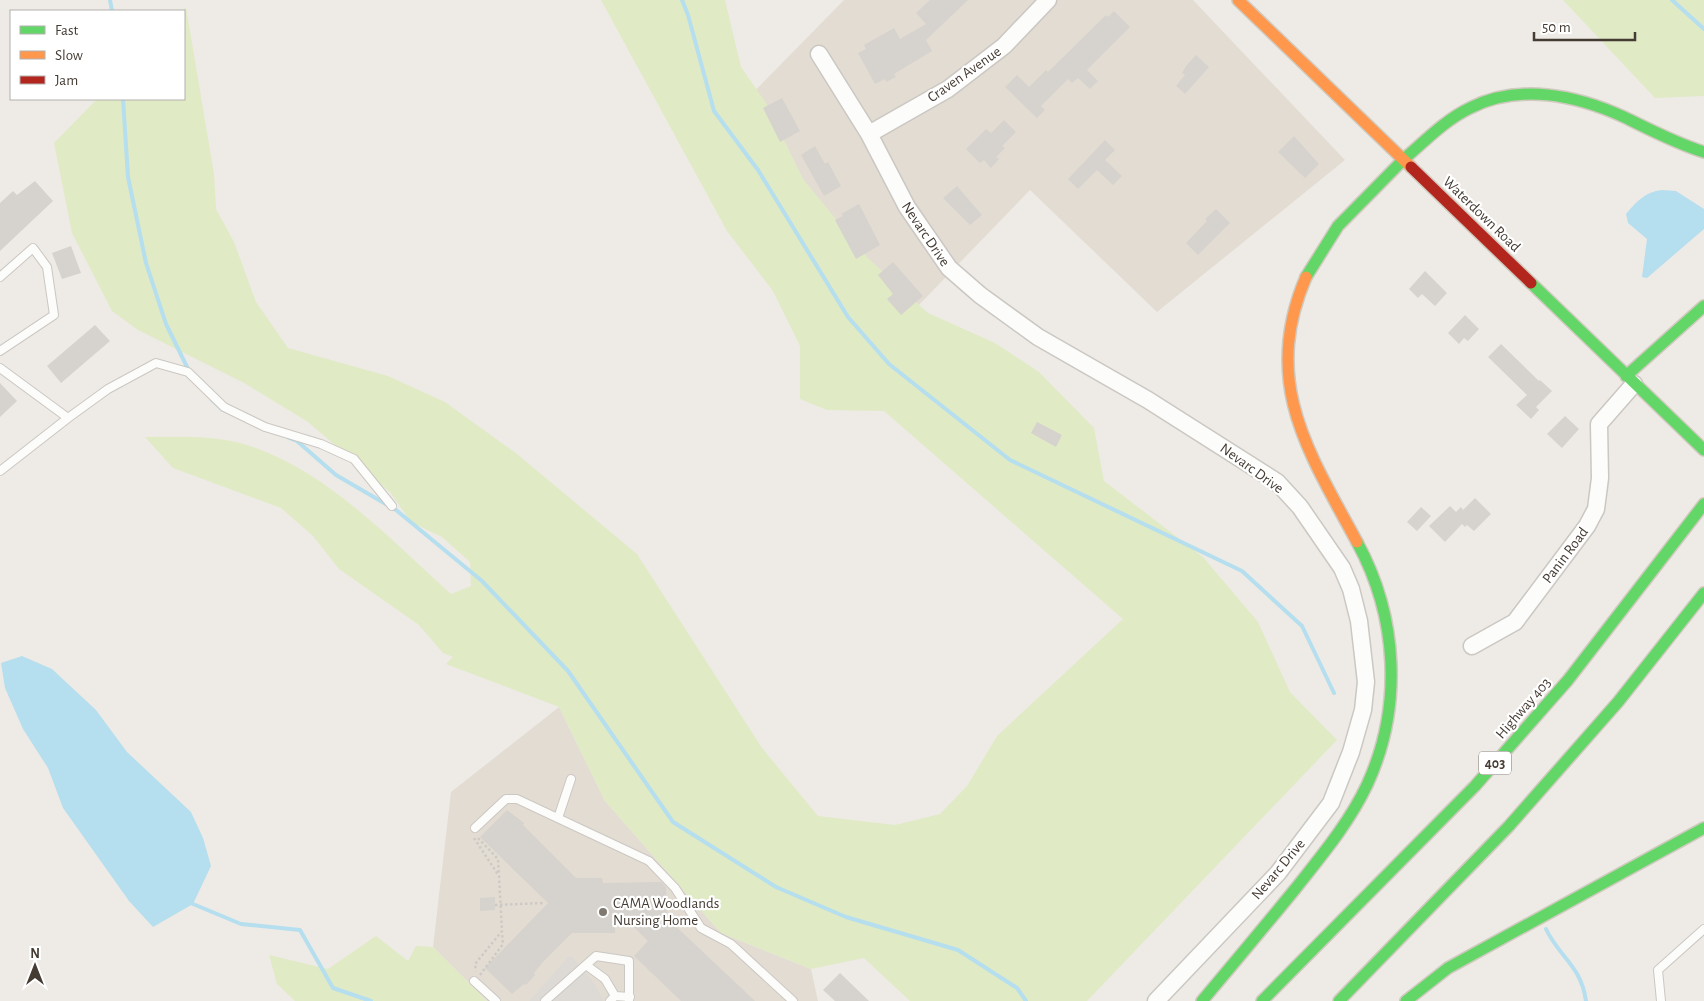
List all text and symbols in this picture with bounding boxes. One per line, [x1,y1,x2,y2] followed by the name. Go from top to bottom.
[10,10,185,100] legend
[1534,10,1635,42] scale bar
[1542,20,1571,35] text: 50 m
[55,23,79,38] text: Fast
[925,44,1004,105] street label: Craven Avenue
[55,48,83,63] text: Slow
[55,73,78,88] text: Jam
[1440,174,1523,255] street label: Waterdown Road
[899,199,953,269] street label: Nevarc Drive
[1217,441,1286,496] street label: Nevarc Drive
[1540,524,1591,586] street label: Panin Road
[1493,675,1554,742] street label: Highway 403
[1479,751,1511,774] road number: 403
[1249,836,1308,902] street label: Nevarc Drive
[613,896,719,928] place label: CAMA Woodlands Nursing Home
[597,906,609,918] marker: CAMA Woodlands Nursing Home
[10,941,60,991] north arrow
[30,947,40,961] text: N

